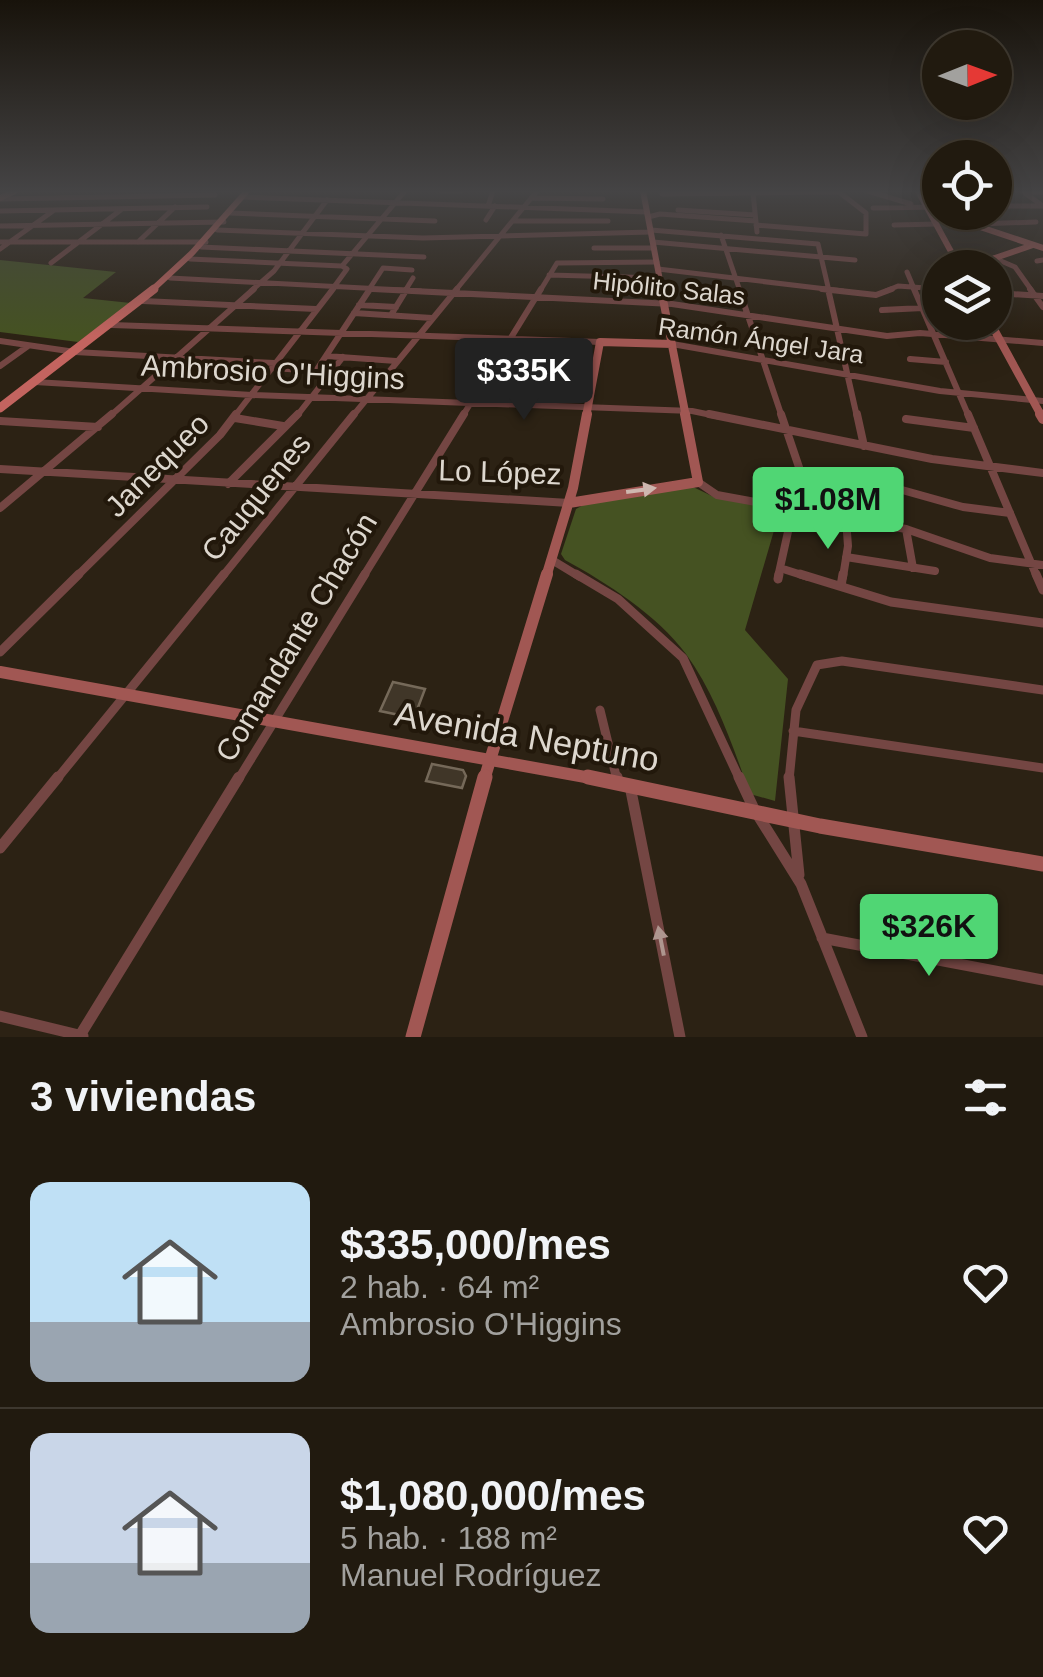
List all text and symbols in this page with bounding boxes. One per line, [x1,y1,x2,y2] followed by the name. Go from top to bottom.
[922,30,1012,120] north arrow
[922,30,1012,340] map controls
[922,140,1012,230] button: locate
[922,250,1012,340] button: layers
[592,266,746,310] street label: Hipólito Salas
[657,312,866,368] street label: Ramón Ángel Jara
[454,338,594,423] pin: $335K
[140,349,406,395] street label: Ambrosio O'Higgins
[477,352,571,388] text: $335K
[99,407,215,523] street label: Janequeo
[195,427,317,567] street label: Cauquenes
[438,453,562,491] street label: Lo López
[747,467,909,552] pin: $1.08M
[626,481,657,497] one-way arrow
[775,481,881,517] text: $1.08M
[209,507,383,767] street label: Comandante Chacón
[392,694,662,778] street label: Avenida Neptuno
[859,894,999,979] pin: $326K
[882,908,976,944] text: $326K
[653,926,669,957] one-way arrow
[958,1070,1013,1125] icon: filters
[30,1073,256,1120] text: 3 viviendas
[340,1221,611,1268] text: $335,000/mes
[110,1222,230,1342] icon: home
[958,1255,1013,1310] icon: heart
[340,1269,539,1305] text: 2 hab. · 64 m²
[340,1306,622,1342] text: Ambrosio O'Higgins
[340,1472,646,1519] text: $1,080,000/mes
[110,1473,230,1593] icon: home
[958,1506,1013,1561] icon: heart
[340,1520,557,1556] text: 5 hab. · 188 m²
[340,1557,601,1593] text: Manuel Rodríguez

